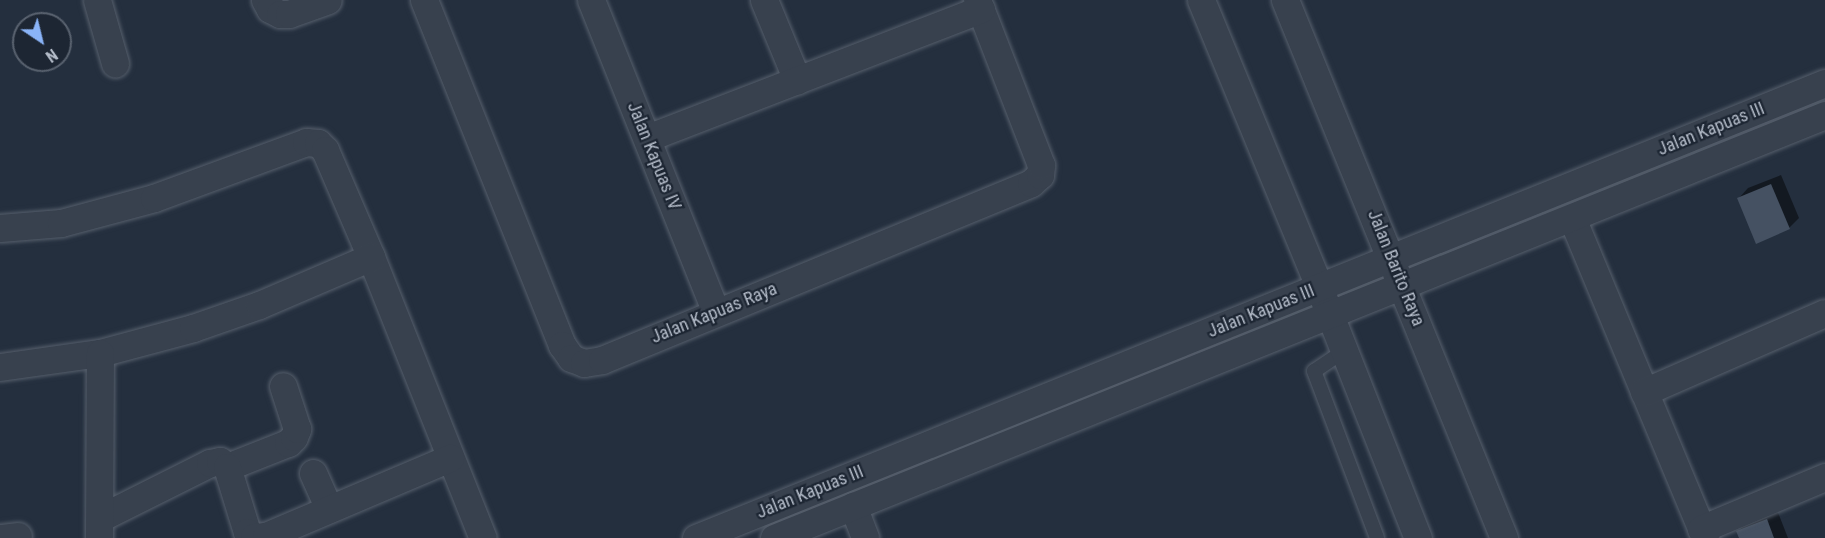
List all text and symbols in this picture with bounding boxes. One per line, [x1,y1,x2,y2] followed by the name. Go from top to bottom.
[12,12,72,72] north arrow
[42,45,61,66] text: N
[1654,98,1768,160] street label: Jalan Kapuas III
[623,99,685,213] street label: Jalan Kapuas IV
[1363,207,1429,329] street label: Jalan Barito Raya
[648,278,780,348] street label: Jalan Kapuas Raya
[1204,280,1318,342] street label: Jalan Kapuas III
[753,461,867,523] street label: Jalan Kapuas III

